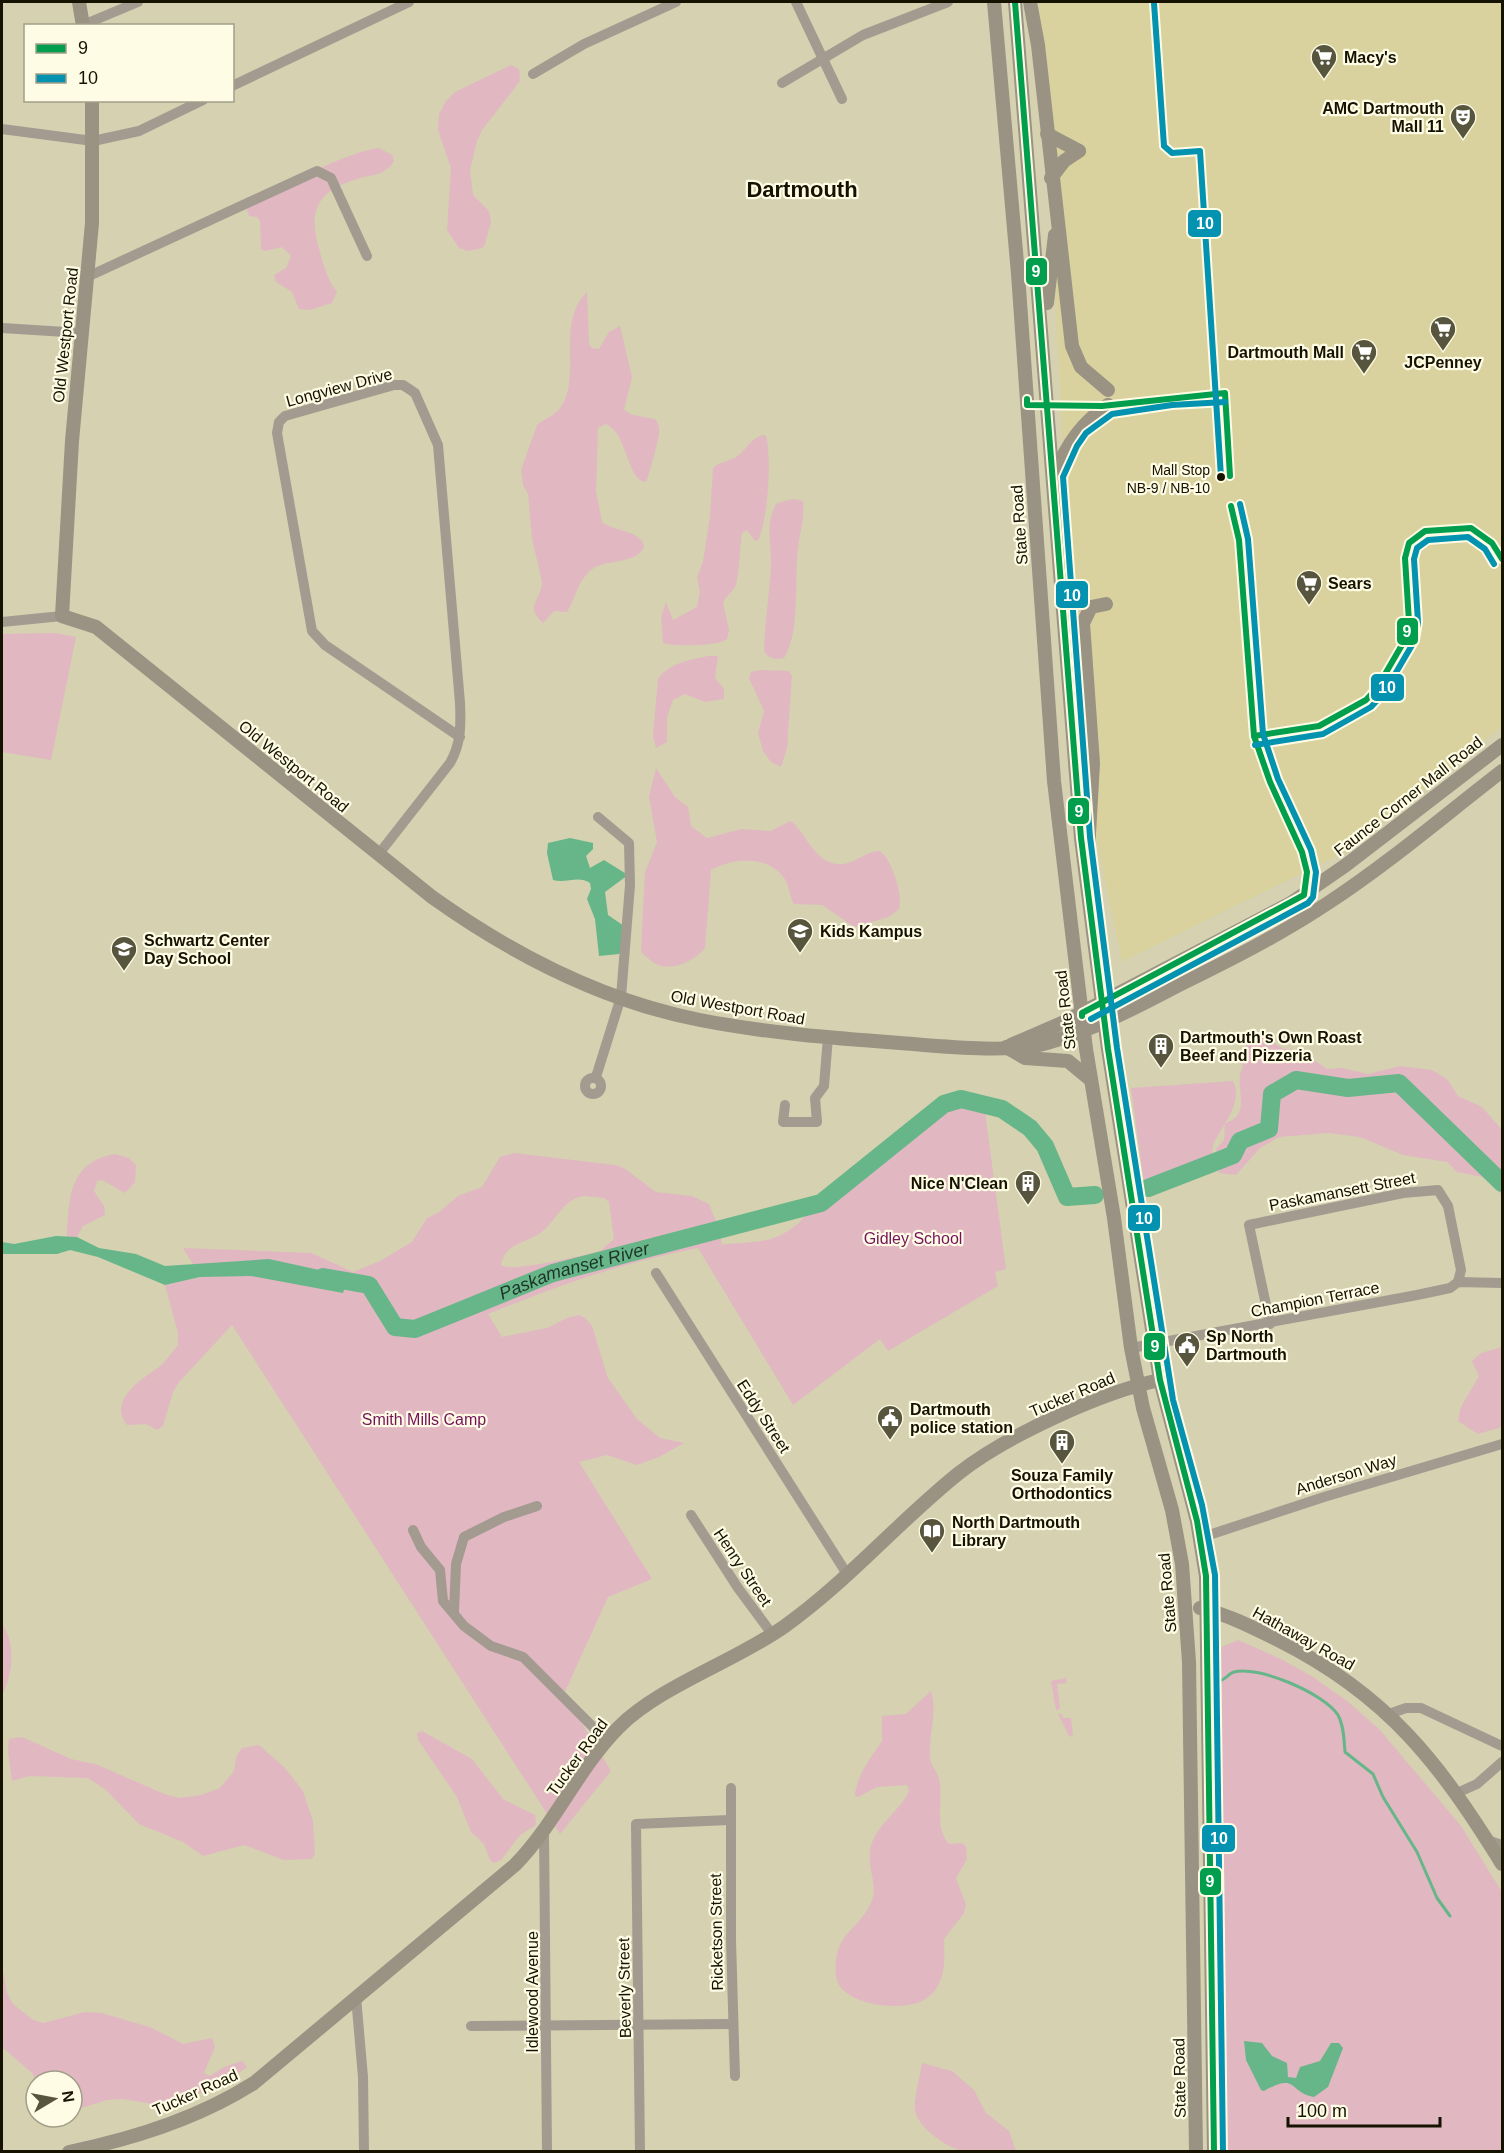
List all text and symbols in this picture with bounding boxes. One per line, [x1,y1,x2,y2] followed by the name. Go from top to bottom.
[24,24,234,102] legend
[78,38,88,58] text: 9
[1309,42,1339,80] supermarket icon: Macy's
[1344,49,1397,66] place label: Macy's
[78,68,98,88] text: 10
[1322,100,1444,135] place label: AMC Dartmouth Mall 11
[1448,102,1478,140] theatre icon: AMC Dartmouth Mall 11
[746,177,858,202] district label: Dartmouth
[1187,209,1222,238] line badge: 10
[1196,215,1214,232] text: 10
[1025,257,1048,286] line badge: 9
[1032,263,1041,280] text: 9
[50,267,81,403] street label: Old Westport Road
[1428,314,1458,352] supermarket icon: JCPenney
[1349,337,1379,375] supermarket icon: Dartmouth Mall
[1228,344,1344,361] place label: Dartmouth Mall
[1404,354,1482,371] place label: JCPenney
[284,365,394,410] street label: Longview Drive
[1127,462,1210,496] place label: Mall Stop NB-9 / NB-10
[1215,471,1227,483] marker: Mall Stop NB-9 / NB-10
[1008,484,1031,565] street label: State Road
[1294,568,1324,606] supermarket icon: Sears
[1328,575,1372,592] place label: Sears
[1055,580,1089,609] line badge: 10
[1063,587,1081,604] text: 10
[1396,617,1419,646] line badge: 9
[1403,623,1412,640] text: 9
[1370,673,1405,702] line badge: 10
[1378,679,1396,696] text: 10
[236,717,352,816] street label: Old Westport Road
[1331,733,1486,859] street label: Faunce Corner Mall Road
[1067,797,1090,825] line badge: 9
[1075,803,1084,820] text: 9
[785,916,815,954] school or university icon: Kids Kampus
[820,923,922,940] place label: Kids Kampus
[144,932,269,967] place label: Schwartz Center Day School
[109,934,139,972] school or university icon: Schwartz Center Day School
[1052,969,1079,1051] street label: State Road
[670,987,806,1028] street label: Old Westport Road
[1180,1029,1362,1064] place label: Dartmouth's Own Roast Beef and Pizzeria
[1146,1031,1176,1069] building icon: Dartmouth's Own Roast Beef and Pizzeria
[1013,1168,1043,1206] building icon: Nice N'Clean
[1268,1169,1417,1214] street label: Paskamansett Street
[911,1175,1008,1192] place label: Nice N'Clean
[1127,1204,1161,1232] line badge: 10
[1135,1210,1153,1227] text: 10
[864,1230,962,1247] park label: Gidley School
[496,1238,652,1304] water label: Paskamanset River
[1249,1279,1381,1320] street label: Champion Terrace
[1206,1328,1287,1363] place label: Sp North Dartmouth
[1172,1330,1202,1368] public building icon: Sp North Dartmouth
[1143,1332,1166,1361] line badge: 9
[1151,1338,1160,1355] text: 9
[1027,1369,1117,1420] street label: Tucker Road
[734,1377,794,1456] street label: Eddy Street
[910,1401,1013,1436] place label: Dartmouth police station
[875,1403,905,1441] public building icon: Dartmouth police station
[362,1411,486,1428] park label: Smith Mills Camp
[1047,1427,1077,1465] building icon: Souza Family Orthodontics
[1294,1451,1399,1498] street label: Anderson Way
[1011,1467,1113,1502] place label: Souza Family Orthodontics
[952,1514,1080,1549] place label: North Dartmouth Library
[917,1516,947,1554] library icon: North Dartmouth Library
[710,1525,775,1610] street label: Henry Street
[1156,1552,1179,1634] street label: State Road
[1250,1603,1358,1673] street label: Hathaway Road
[544,1715,611,1799] street label: Tucker Road
[1201,1824,1236,1853] line badge: 10
[1210,1830,1228,1847] text: 10
[1199,1867,1222,1896] line badge: 9
[707,1873,726,1991] street label: Ricketson Street
[1206,1873,1215,1890] text: 9
[524,1931,541,2053] street label: Idlewood Avenue
[615,1937,634,2038] street label: Beverly Street
[1170,2038,1189,2118] street label: State Road
[150,2066,240,2119] street label: Tucker Road
[24,2069,84,2129] north arrow
[59,2089,78,2104] text: N
[1288,2090,1440,2128] scale bar
[1297,2101,1347,2121] text: 100 m

